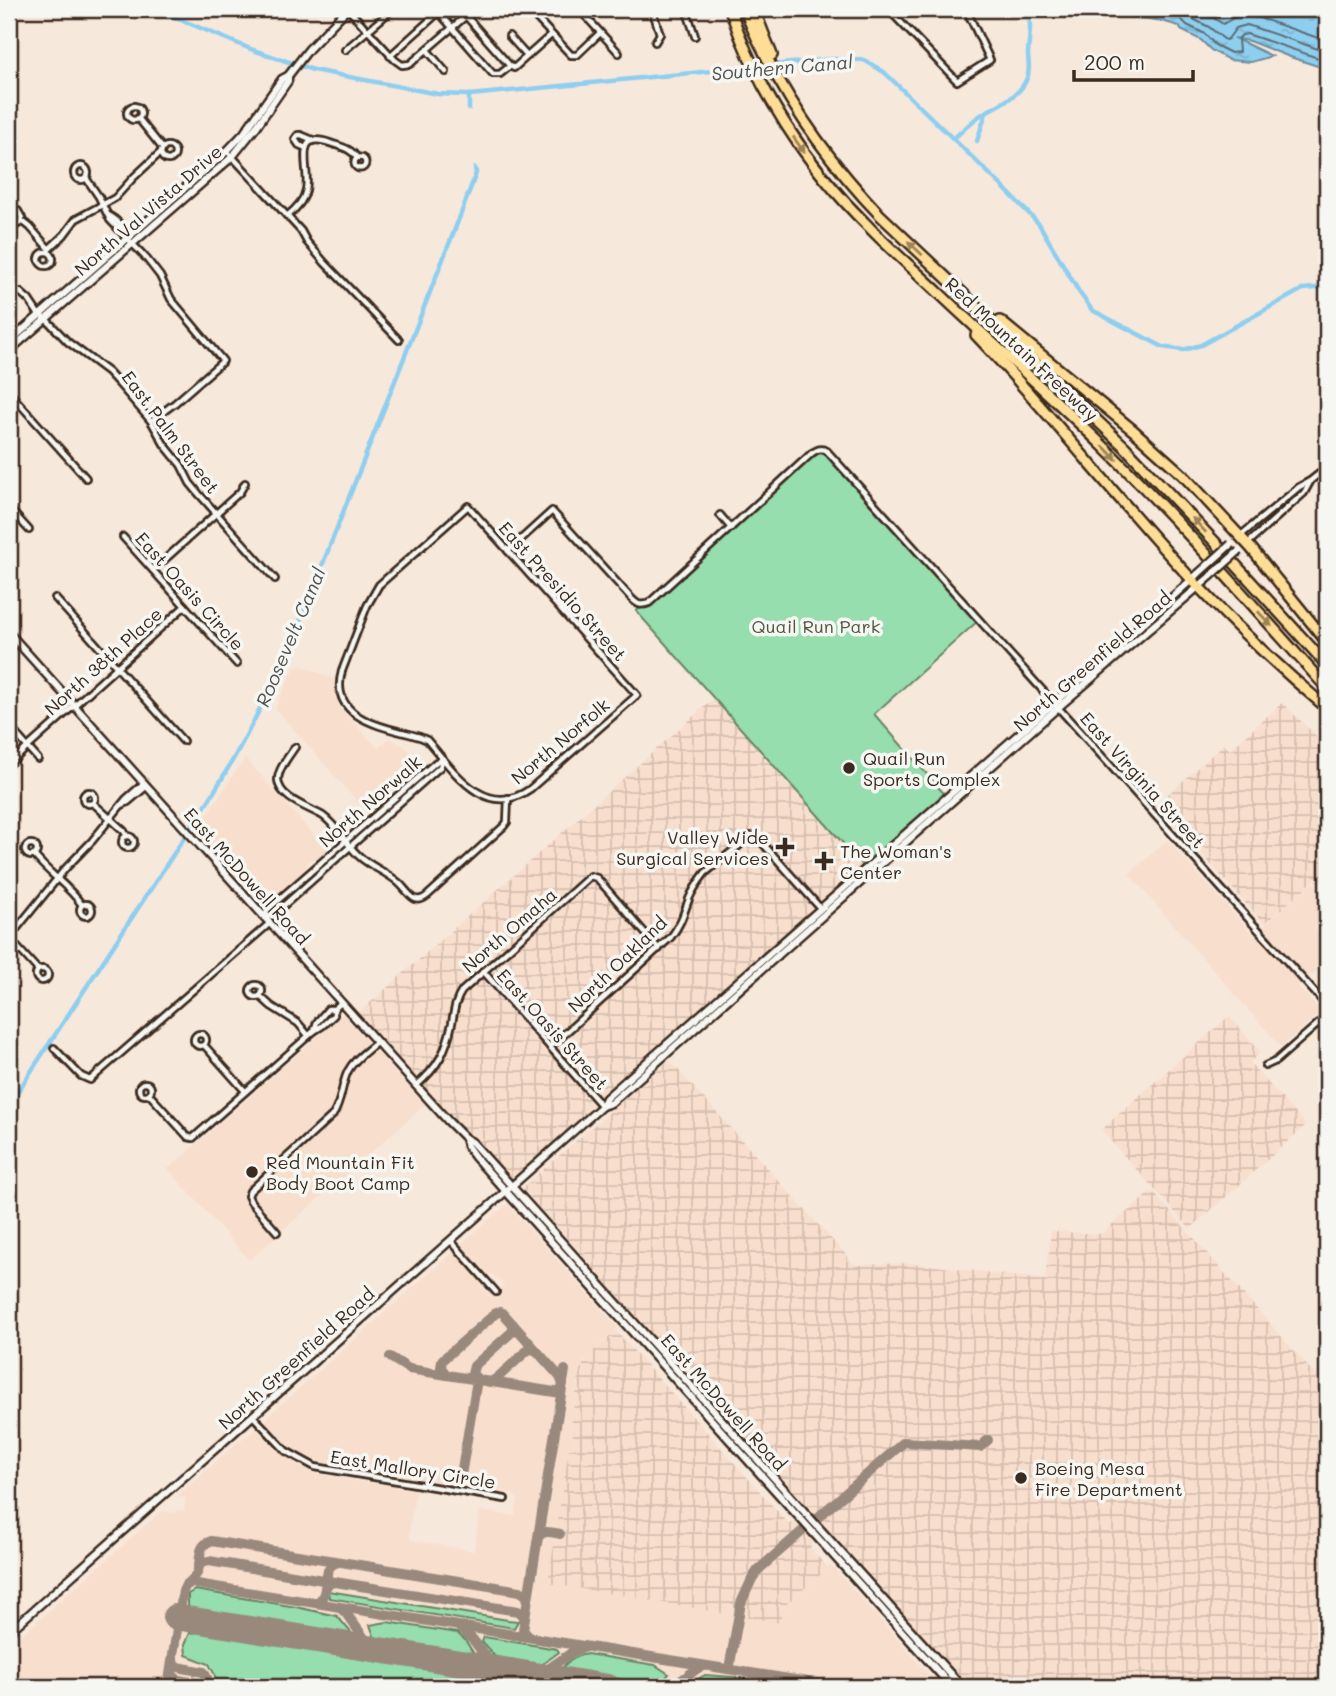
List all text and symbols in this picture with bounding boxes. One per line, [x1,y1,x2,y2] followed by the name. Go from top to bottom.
[1074,38,1192,82] scale bar
[710,48,854,86] water label: Southern Canal
[1084,48,1145,75] text: 200 m
[792,136,806,154] one-way arrow
[69,139,227,281] street label: North Val Vista Drive
[907,241,924,257] one-way arrow
[940,272,1104,426] street label: Red Mountain Freeway
[117,366,225,498] street label: East Palm Street
[1101,444,1117,461] one-way arrow
[494,516,632,666] street label: East Presidio Street
[1190,516,1207,533] one-way arrow
[130,527,250,655] street label: East Oasis Circle
[249,563,331,711] water label: Roosevelt Canal
[1008,586,1176,736] street label: North Greenfield Road
[39,602,167,720] street label: North 38th Place
[1257,610,1273,628] one-way arrow
[752,614,880,638] park label: Quail Run Park
[506,693,614,789] street label: North Norfolk
[1075,707,1211,853] street label: East Virginia Street
[863,746,1000,791] place label: Quail Run Sports Complex
[313,750,427,852] street label: North Norwalk
[841,760,857,776] marker: Quail Run Sports Complex
[179,802,315,950] street label: East McDowell Road
[616,825,769,870] place label: Valley Wide Surgical Services
[775,837,795,857] marker: Valley Wide Surgical Services
[840,839,952,884] place label: The Woman's Center
[814,851,834,871] marker: The Woman's Center
[457,882,561,978] street label: North Omaha
[562,911,672,1017] street label: North Oakland
[492,963,614,1095] street label: East Oasis Street
[266,1150,415,1195] place label: Red Mountain Fit Body Boot Camp
[244,1164,260,1180] marker: Red Mountain Fit Body Boot Camp
[213,1282,379,1434] street label: North Greenfield Road
[656,1328,792,1476] street label: East McDowell Road
[329,1444,497,1494] street label: East Mallory Circle
[1035,1456,1183,1501] place label: Boeing Mesa Fire Department
[1013,1470,1029,1486] marker: Boeing Mesa Fire Department

